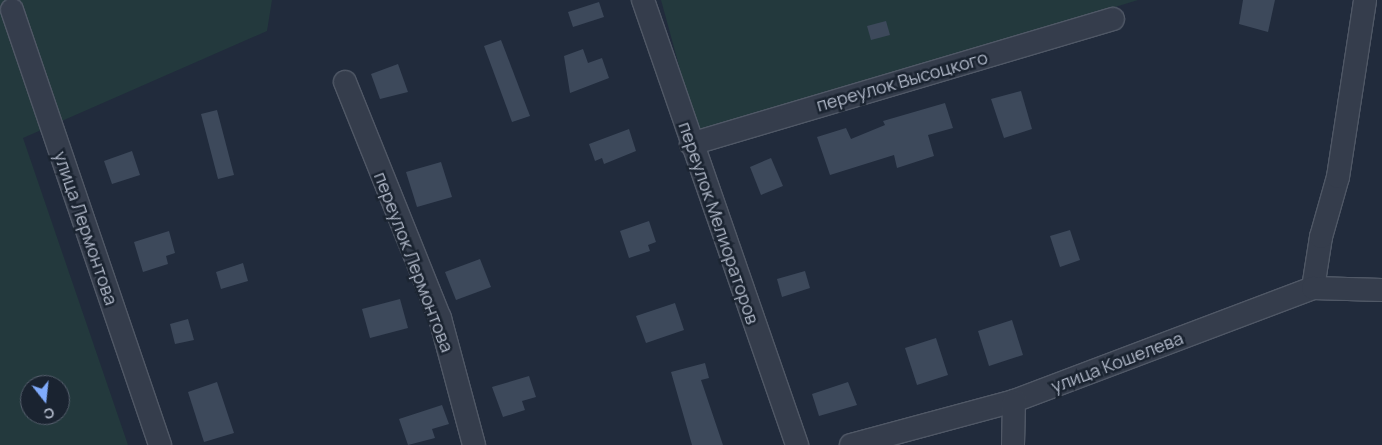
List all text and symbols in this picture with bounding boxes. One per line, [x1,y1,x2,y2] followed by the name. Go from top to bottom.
[814,46,990,116] street label: переулок Высоцкого
[674,119,764,327] street label: переулок Мелиораторов
[50,148,122,308] street label: улица Лермонтова
[370,169,458,355] street label: переулок Лермонтова
[1048,327,1186,397] street label: улица Кошелева
[20,375,70,425] north arrow
[41,403,57,424] text: С

